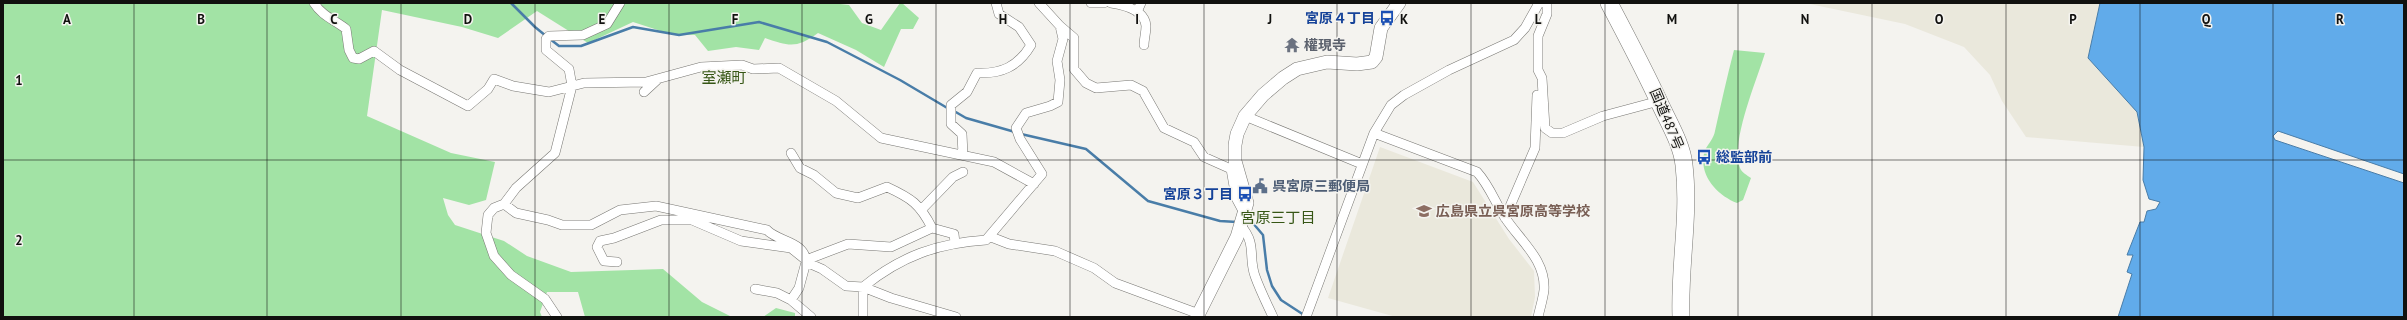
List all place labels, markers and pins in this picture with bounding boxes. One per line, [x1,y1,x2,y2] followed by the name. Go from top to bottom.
[1305,9,1375,27] place label: 宮原４丁目
[1378,9,1396,27] bus stop icon: 宮原４丁目
[1283,36,1301,54] temple icon: 權現寺
[1304,36,1346,54] place label: 權現寺
[1695,148,1713,166] bus stop icon: 総監部前
[1716,148,1772,166] place label: 総監部前
[1251,177,1269,195] public building icon: 呉宮原三郵便局
[1272,177,1370,195] place label: 呉宮原三郵便局
[1163,185,1233,203] place label: 宮原３丁目
[1236,185,1254,203] bus stop icon: 宮原３丁目
[1415,202,1433,220] school or university icon: 広島県立呉宮原高等学校
[1436,202,1590,220] place label: 広島県立呉宮原高等学校

